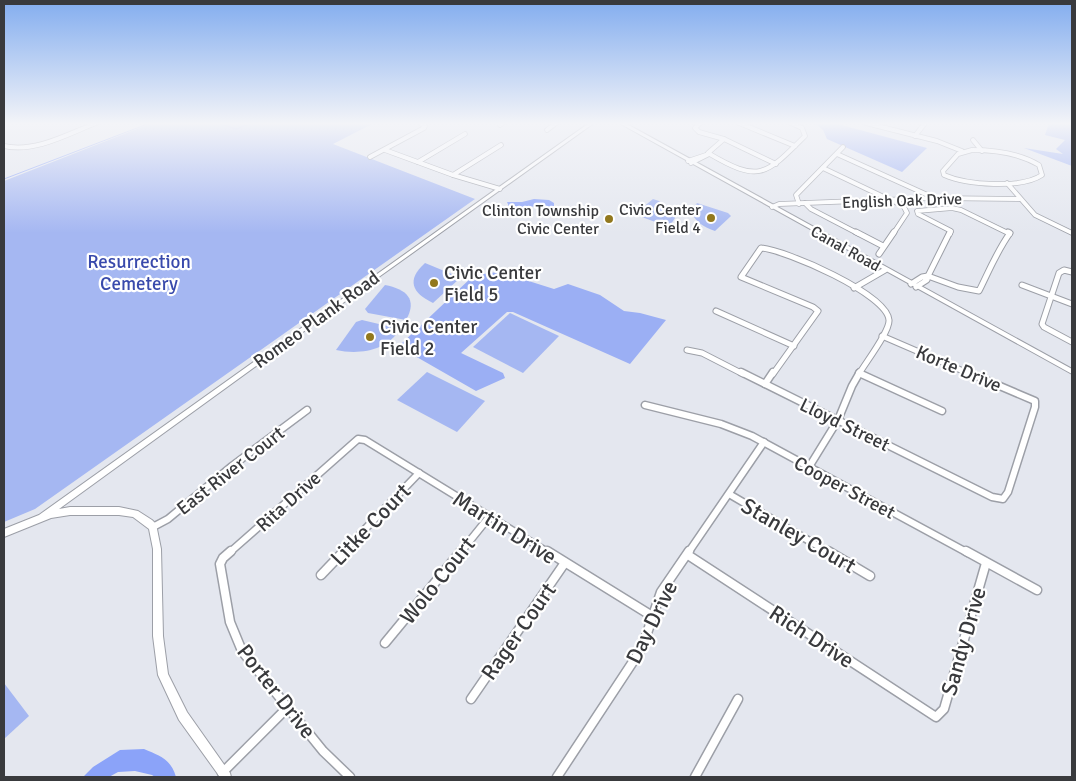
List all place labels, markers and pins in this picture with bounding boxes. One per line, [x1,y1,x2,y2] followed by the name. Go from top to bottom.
[619,200,701,238] place label: Civic Center Field 4
[482,201,599,239] place label: Clinton Township Civic Center
[705,212,717,224] marker: Civic Center Field 4
[603,213,615,225] marker: Clinton Township Civic Center
[444,261,541,307] place label: Civic Center Field 5
[428,277,440,289] marker: Civic Center Field 5
[380,315,477,361] place label: Civic Center Field 2
[364,331,376,343] marker: Civic Center Field 2

